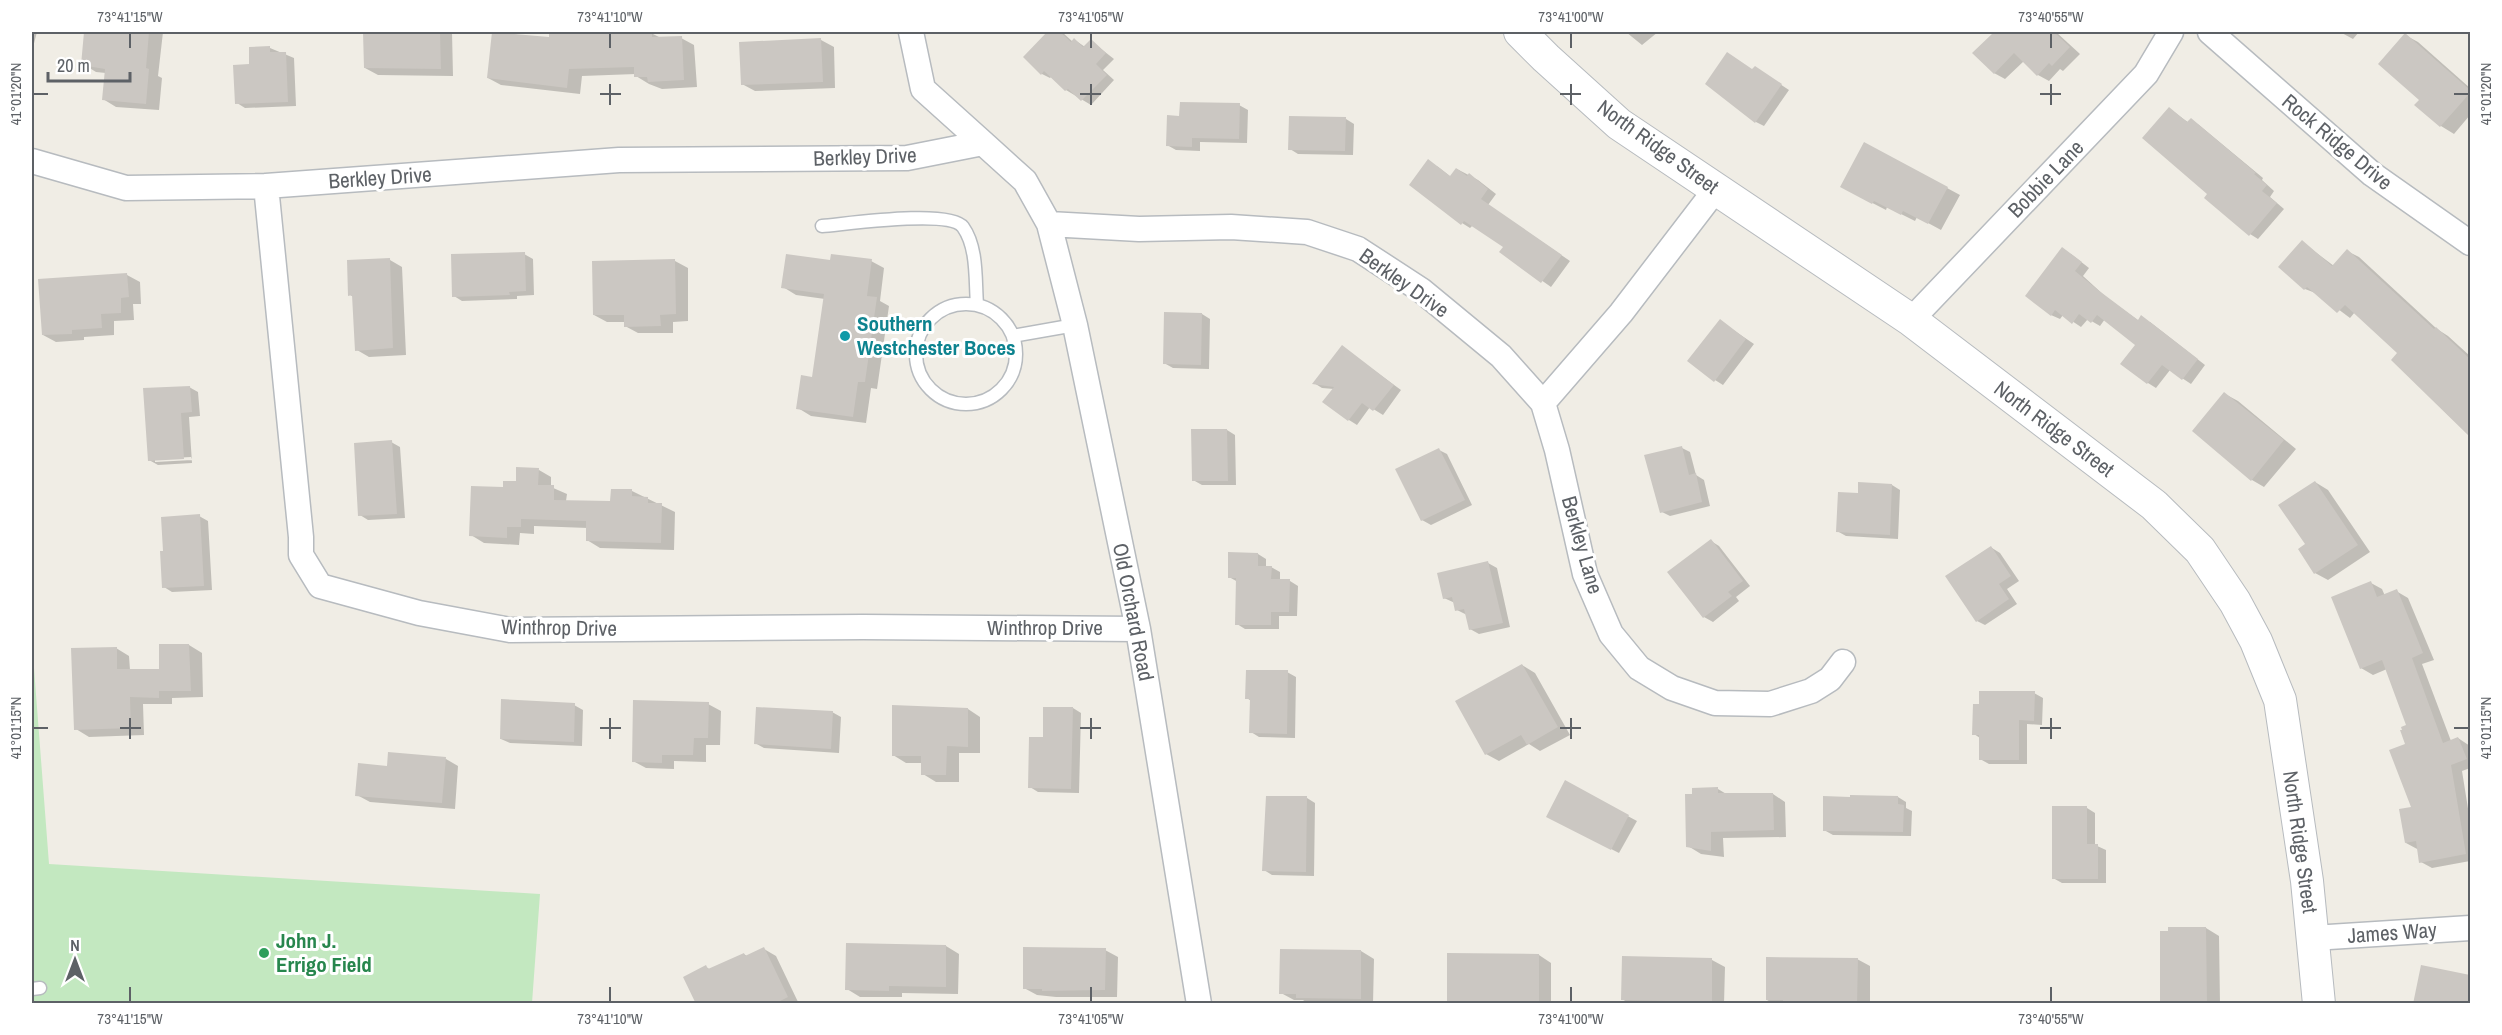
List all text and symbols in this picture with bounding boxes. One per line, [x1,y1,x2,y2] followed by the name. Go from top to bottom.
[97,6,163,27] text: 73°41'15"W
[577,6,643,27] text: 73°41'10"W
[1058,6,1124,27] text: 73°41'05"W
[1538,6,1604,27] text: 73°41'00"W
[2018,6,2084,27] text: 73°40'55"W
[48,45,130,83] scale bar
[57,53,90,78] text: 20 m
[5,63,26,125] text: 41°01'20"N
[2475,63,2496,125] text: 41°01'20"N
[2276,87,2399,196] street label: Rock Ridge Drive
[1592,93,1725,201] street label: North Ridge Street
[2001,133,2090,224] street label: Bobbie Lane
[813,140,917,173] street label: Berkley Drive
[327,159,433,196] street label: Berkley Drive
[1354,241,1455,324] street label: Berkley Drive
[857,309,1016,362] place label: Southern Westchester Boces
[838,329,852,343] marker: Southern Westchester Boces
[1988,374,2121,484] street label: North Ridge Street
[1555,493,1610,597] street label: Berkley Lane
[1106,541,1161,683] street label: Old Orchard Road
[501,612,617,643] street label: Winthrop Drive
[987,613,1103,642] street label: Winthrop Drive
[5,697,26,759] text: 41°01'15"N
[2475,697,2496,759] text: 41°01'15"N
[2276,769,2325,915] street label: North Ridge Street
[2346,915,2438,950] street label: James Way
[276,926,372,979] place label: John J. Errigo Field
[45,930,105,990] north arrow
[70,934,80,956] text: N
[257,946,271,960] marker: John J. Errigo Field
[97,1008,163,1029] text: 73°41'15"W
[577,1008,643,1029] text: 73°41'10"W
[1058,1008,1124,1029] text: 73°41'05"W
[1538,1008,1604,1029] text: 73°41'00"W
[2018,1008,2084,1029] text: 73°40'55"W

